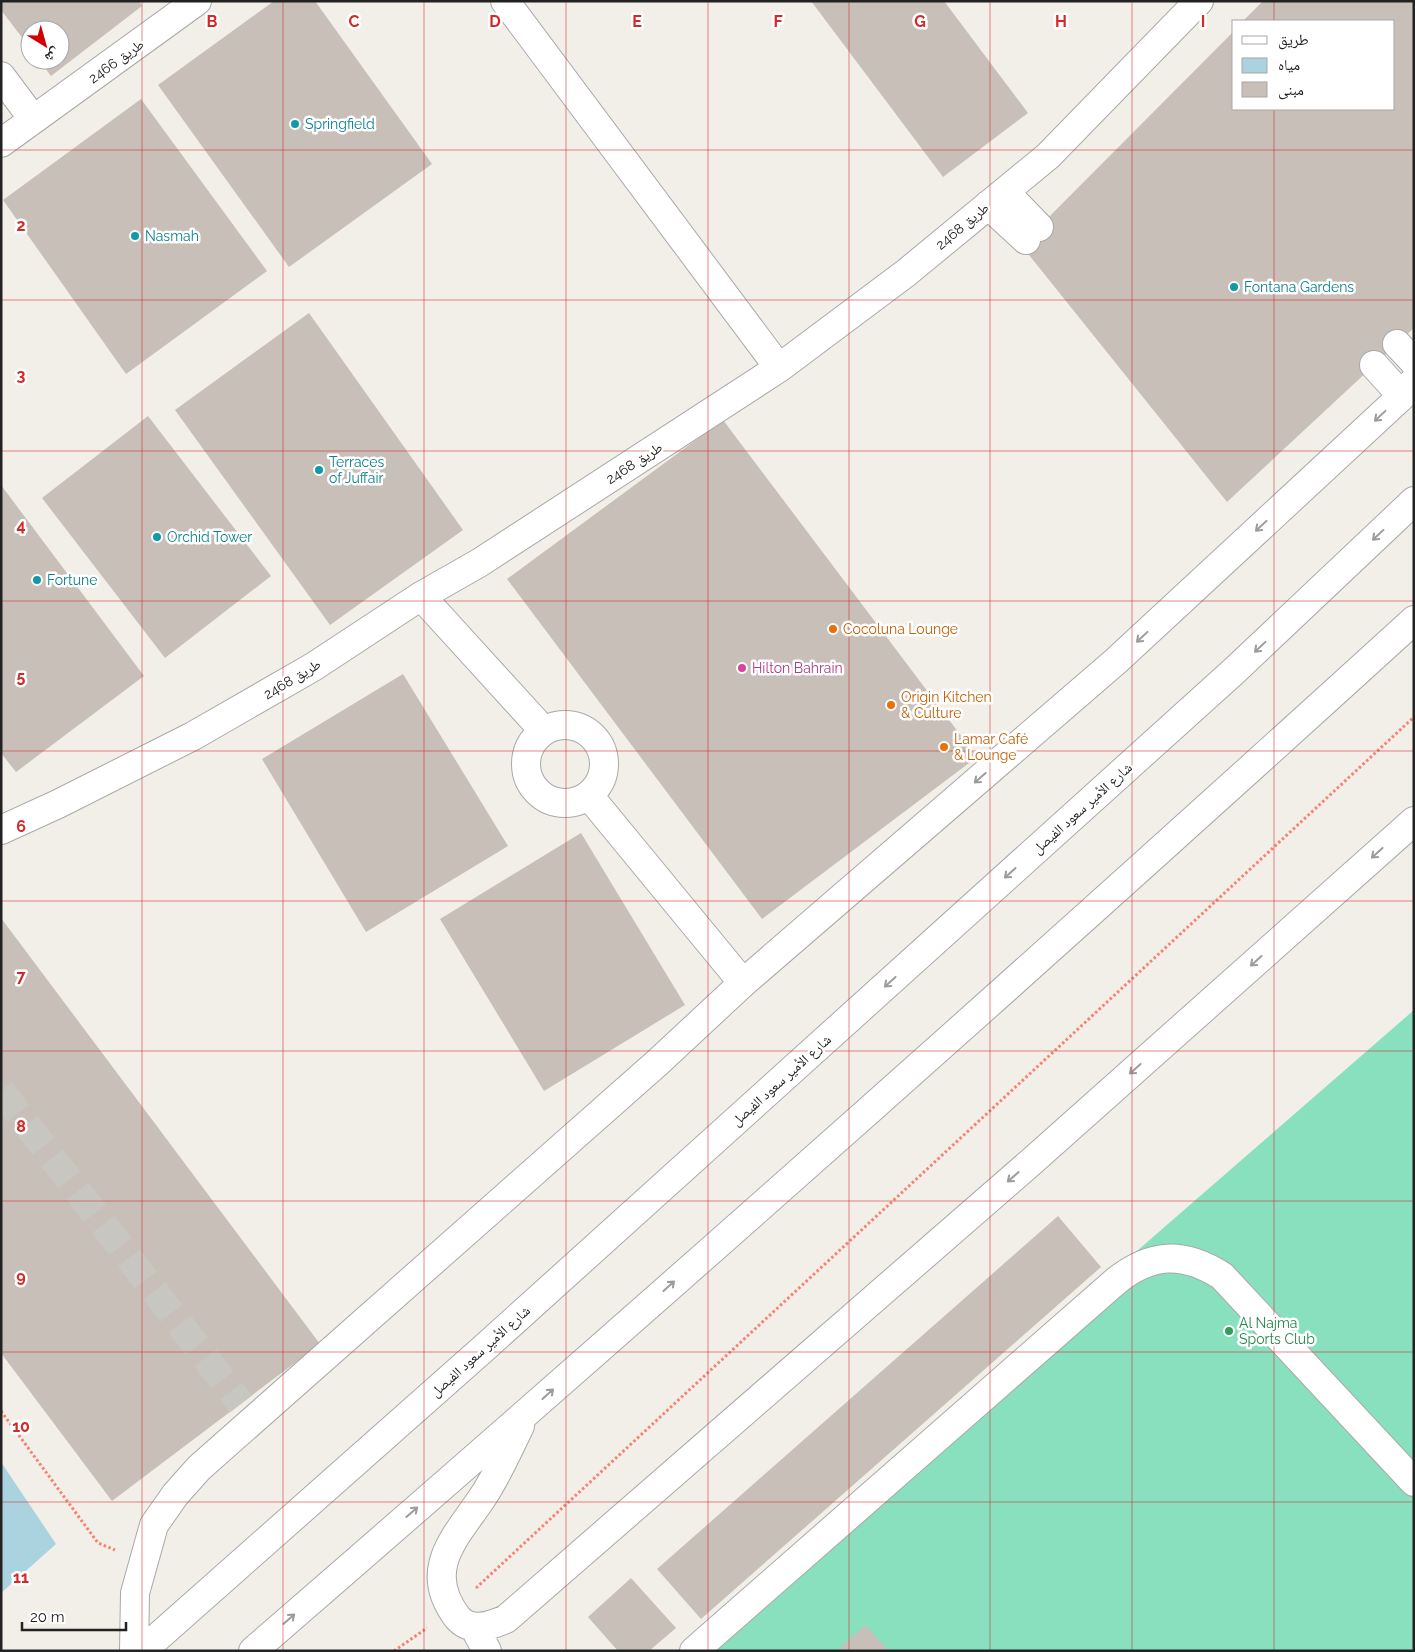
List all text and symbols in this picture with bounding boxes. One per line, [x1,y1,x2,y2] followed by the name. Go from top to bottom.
[207,12,218,31] text: B
[349,12,360,31] text: C
[489,12,501,31] text: D
[632,12,642,31] text: E
[773,12,783,31] text: F
[914,12,926,31] text: G
[1055,12,1067,31] text: H
[1201,12,1205,31] text: I
[20,20,70,70] north arrow
[1232,20,1395,110] legend
[1278,31,1309,50] text: طريق
[85,36,148,88] street label: طريق 2466
[41,44,64,66] text: ش
[1278,56,1300,74] text: مياه
[1278,81,1304,100] text: مبنى
[305,116,375,132] place label: Springfield
[289,118,301,130] marker: Springfield
[932,199,993,254] street label: طريق 2468
[16,216,26,235] text: 2
[145,228,199,244] place label: Nasmah
[129,230,141,242] marker: Nasmah
[1244,279,1354,295] place label: Fontana Gardens
[1228,281,1240,293] marker: Fontana Gardens
[17,366,26,385] text: 3
[1373,410,1386,422] one-way arrow
[603,439,666,489] street label: طريق 2468
[329,454,384,486] place label: Terraces of Juffair
[313,464,325,476] marker: Terraces of Juffair
[16,516,26,535] text: 4
[1254,520,1267,532] one-way arrow
[167,529,252,545] place label: Orchid Tower
[1372,529,1385,541] one-way arrow
[151,531,163,543] marker: Orchid Tower
[47,572,97,588] place label: Fortune
[31,574,43,586] marker: Fortune
[843,621,958,637] place label: Cocoluna Lounge
[827,623,839,635] marker: Cocoluna Lounge
[1135,631,1148,643] one-way arrow
[1254,641,1267,653] one-way arrow
[260,656,325,704] street label: طريق 2468
[752,660,843,676] place label: Hilton Bahrain
[736,662,748,674] marker: Hilton Bahrain
[17,667,26,686] text: 5
[901,689,992,721] place label: Origin Kitchen & Culture
[885,699,897,711] marker: Origin Kitchen & Culture
[954,731,1028,763] place label: Lamar Café & Lounge
[938,741,950,753] marker: Lamar Café & Lounge
[1029,759,1136,858] street label: شارع الأمير سعود الفيصل
[974,773,987,784] one-way arrow
[16,817,26,836] text: 6
[1371,847,1384,859] one-way arrow
[1004,867,1017,879] one-way arrow
[1250,955,1263,967] one-way arrow
[17,967,26,986] text: 7
[883,976,896,988] one-way arrow
[728,1031,835,1130] street label: شارع الأمير سعود الفيصل
[1128,1064,1141,1075] one-way arrow
[16,1117,26,1136] text: 8
[1007,1172,1020,1183] one-way arrow
[16,1267,26,1286] text: 9
[663,1280,676,1292] one-way arrow
[427,1302,534,1401] street label: شارع الأمير سعود الفيصل
[1239,1315,1315,1347] place label: Al Najma Sports Club
[1223,1325,1235,1337] marker: Al Najma Sports Club
[541,1389,554,1400] one-way arrow
[12,1417,30,1436] text: 10
[406,1507,419,1518] one-way arrow
[13,1568,29,1587] text: 11
[22,1600,126,1632] scale bar
[30,1608,65,1626] text: 20 m
[283,1613,296,1625] one-way arrow

